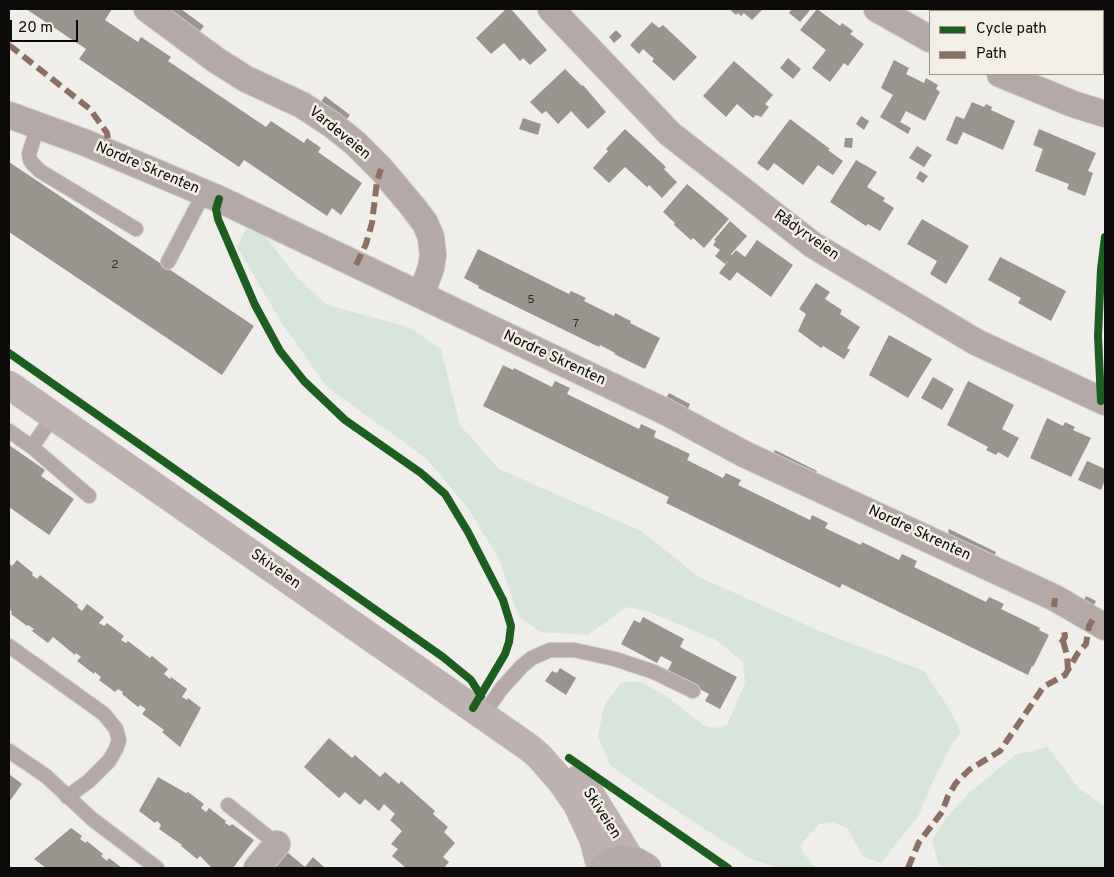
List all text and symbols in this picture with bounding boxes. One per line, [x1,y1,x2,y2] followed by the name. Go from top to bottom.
[12,10,80,42] scale bar
[929,10,1104,75] legend
[18,19,53,38] text: 20 m
[976,20,1047,39] text: Cycle path
[976,45,1007,64] text: Path
[304,104,374,164] street label: Vardeveien
[92,139,202,199] street label: Nordre Skrenten
[770,207,842,265] street label: Rådyrveien
[111,259,119,273] house number: 2
[527,294,535,308] house number: 5
[573,318,579,332] house number: 7
[500,327,608,391] street label: Nordre Skrenten
[865,502,973,566] street label: Nordre Skrenten
[247,546,303,594] street label: Skiveien
[578,785,624,843] street label: Skiveien

